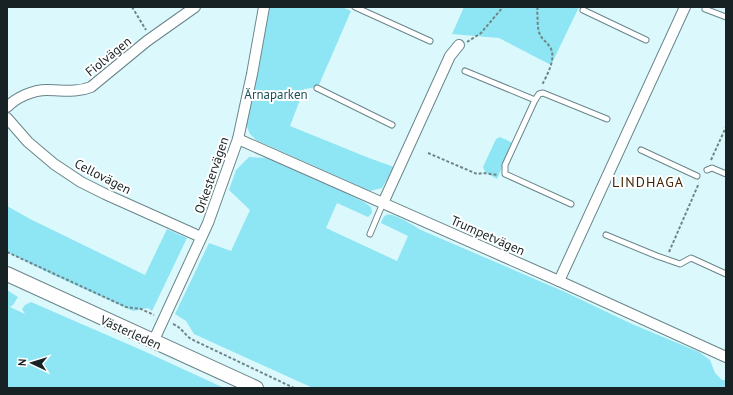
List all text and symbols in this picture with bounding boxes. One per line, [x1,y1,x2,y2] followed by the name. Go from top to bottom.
[82,33,135,80] street label: Fiolvägen
[244,86,308,103] park label: Ärnaparken
[190,134,233,216] street label: Orkestervägen
[72,155,134,198] street label: Cellovägen
[612,173,684,191] district label: LINDHAGA
[448,212,527,259] street label: Trumpetvägen
[97,311,164,353] street label: Västerleden
[12,343,52,383] north arrow
[15,358,29,366] text: N

